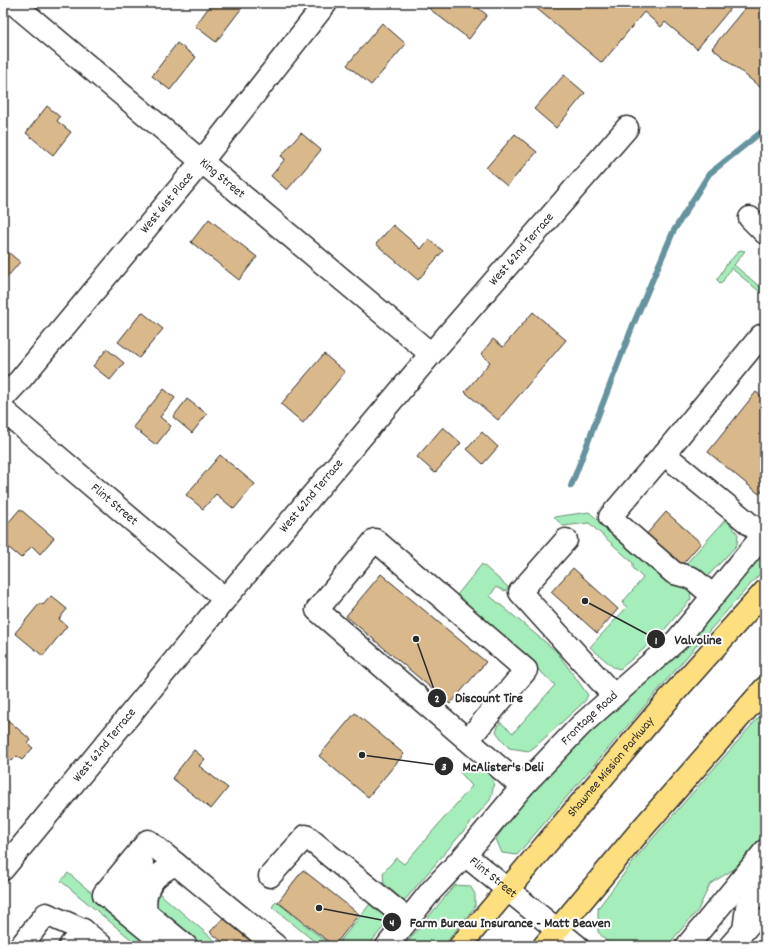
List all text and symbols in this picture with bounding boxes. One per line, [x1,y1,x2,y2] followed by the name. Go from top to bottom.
[195,154,249,204] street label: King Street
[136,168,199,238] street label: West 61st Place
[485,209,559,290] street label: West 62nd Terrace
[275,455,348,537] street label: West 62nd Terrace
[86,479,142,530] street label: Flint Street
[646,626,729,652] callout: Valvoline
[674,631,722,651] text: Valvoline
[655,633,658,650] text: 1
[427,685,531,711] callout: Discount Tire
[557,687,622,750] street label: Frontage Road
[455,689,523,709] text: Discount Tire
[434,691,440,708] text: 2
[68,704,141,787] street label: West 62nd Terrace
[563,712,660,822] street label: Shawnee Mission Parkway
[434,753,551,779] callout: McAlister's Deli
[463,758,544,778] text: McAlister's Deli
[441,759,447,776] text: 3
[465,852,521,903] street label: Flint Street
[382,909,619,935] callout: Farm Bureau Insurance - Matt Beaven
[410,914,611,934] text: Farm Bureau Insurance - Matt Beaven
[390,915,395,932] text: 4

